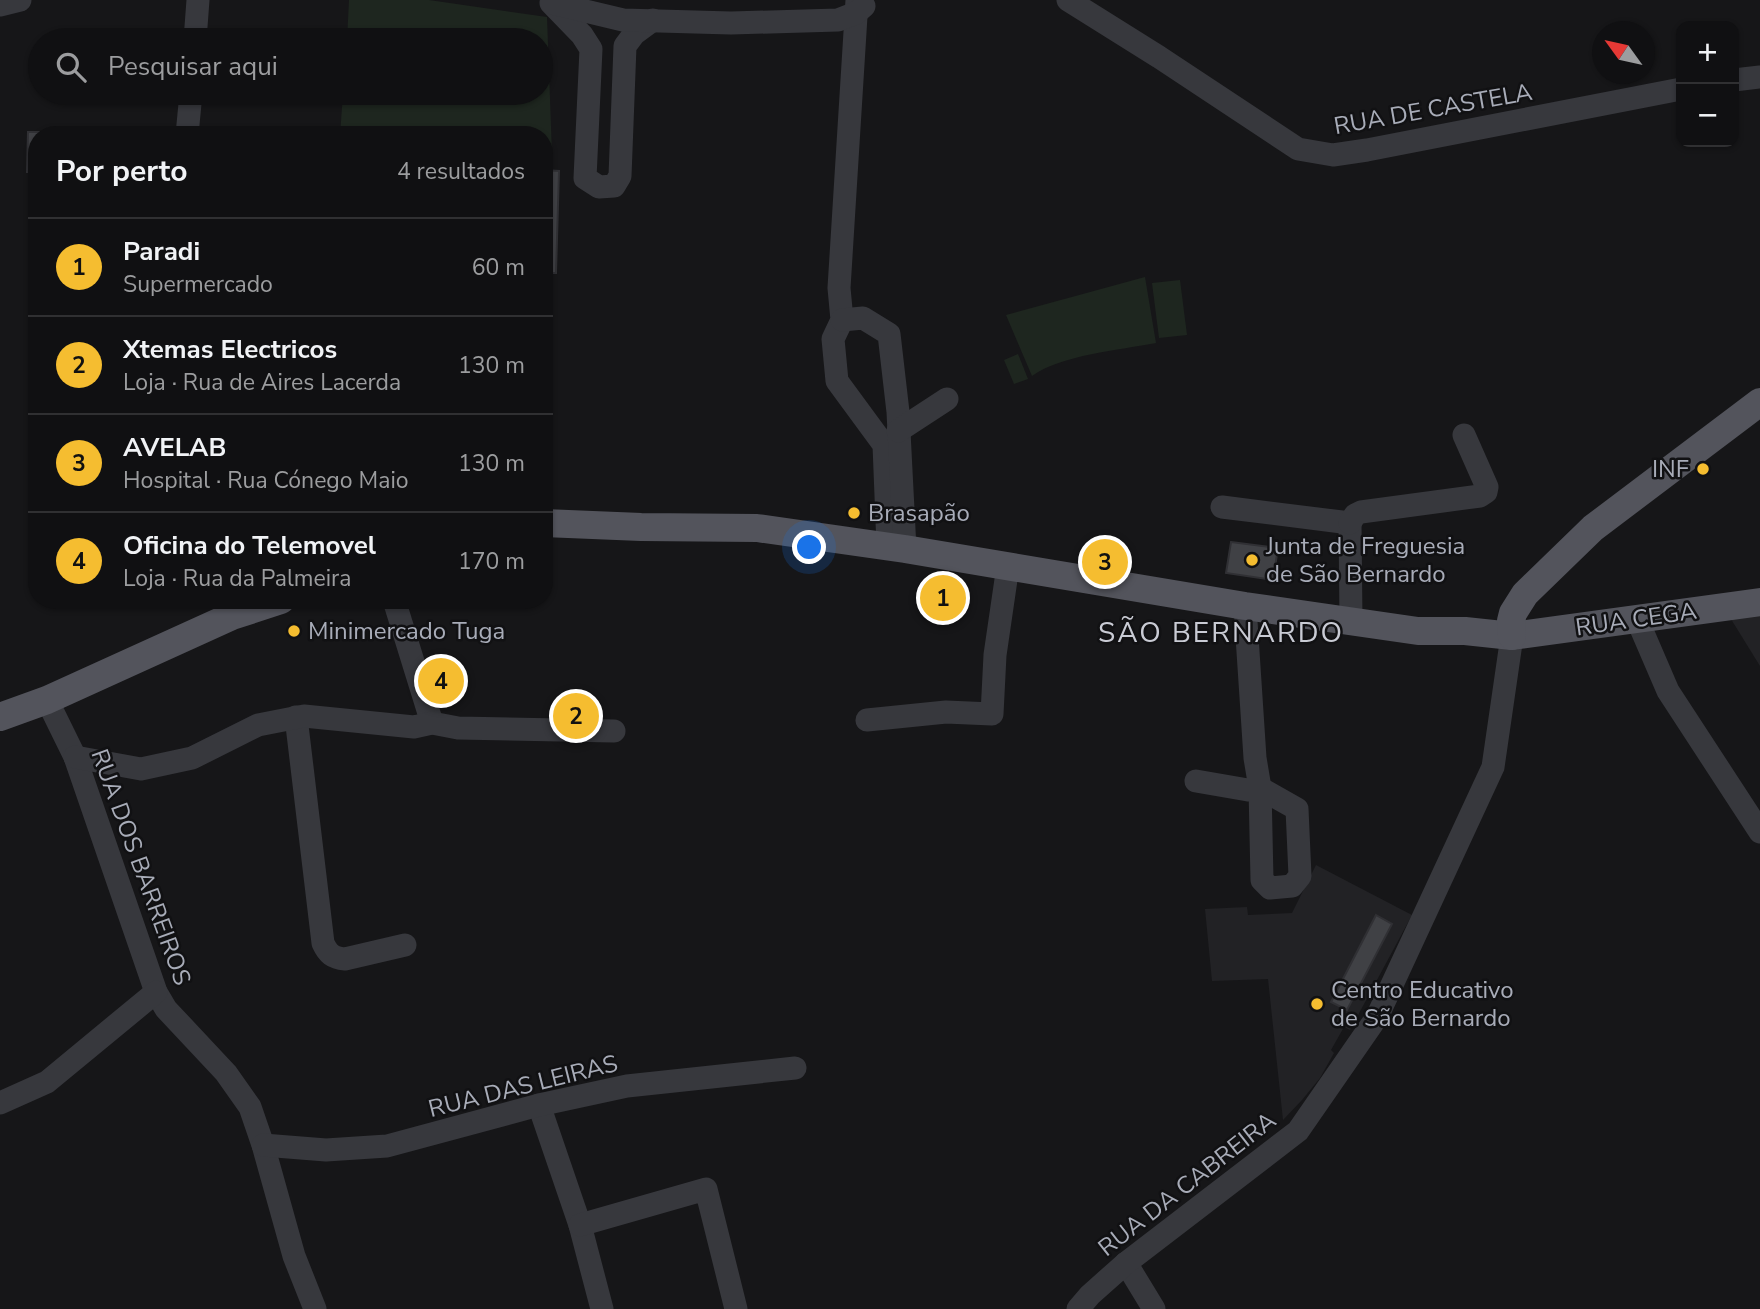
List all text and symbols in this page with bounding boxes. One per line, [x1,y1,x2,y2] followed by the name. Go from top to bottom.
[1592,21,1655,84] north arrow
[1676,21,1739,147] map controls
[1676,21,1739,84] button: +
[28,28,553,105] search box
[52,48,90,86] icon: search
[108,49,278,84] text: Pesquisar aqui
[1331,76,1535,142] street label: RUA DE CASTELA
[1676,84,1739,147] button: −
[56,151,187,192] text: Por perto
[397,156,525,187] text: 4 resultados
[123,234,200,269] text: Paradi
[72,252,86,283] text: 1
[472,252,525,283] text: 60 m
[123,269,273,300] text: Supermercado
[123,332,337,367] text: Xtemas Electricos
[72,350,86,381] text: 2
[458,350,525,381] text: 130 m
[123,367,401,398] text: Loja · Rua de Aires Lacerda
[123,430,226,465] text: AVELAB
[72,448,86,479] text: 3
[458,448,525,479] text: 130 m
[1652,453,1689,485] place label: INF
[1695,461,1711,477] marker: INF
[123,465,409,496] text: Hospital · Rua Cónego Maio
[868,497,970,529] place label: Brasapão
[846,505,862,521] marker: Brasapão
[123,528,376,563] text: Oficina do Telemovel
[792,530,826,564] your location
[1265,530,1465,590] place label: Junta de Freguesia de São Bernardo
[1082,536,1128,588] pin: 3
[72,546,86,577] text: 4
[458,546,525,577] text: 170 m
[1244,552,1260,568] marker: Junta de Freguesia de São Bernardo
[123,563,351,594] text: Loja · Rua da Palmeira
[920,572,966,624] pin: 1
[1573,595,1699,643] street label: RUA CEGA
[1098,614,1344,652] district label: SÃO BERNARDO
[308,615,505,647] place label: Minimercado Tuga
[286,623,302,639] marker: Minimercado Tuga
[418,655,464,707] pin: 4
[553,690,599,742] pin: 2
[83,744,199,990] street label: RUA DOS BARREIROS
[1331,974,1514,1034] place label: Centro Educativo de São Bernardo
[1309,996,1325,1012] marker: Centro Educativo de São Bernardo
[425,1047,621,1125] street label: RUA DAS LEIRAS
[1092,1104,1283,1263] street label: RUA DA CABREIRA

